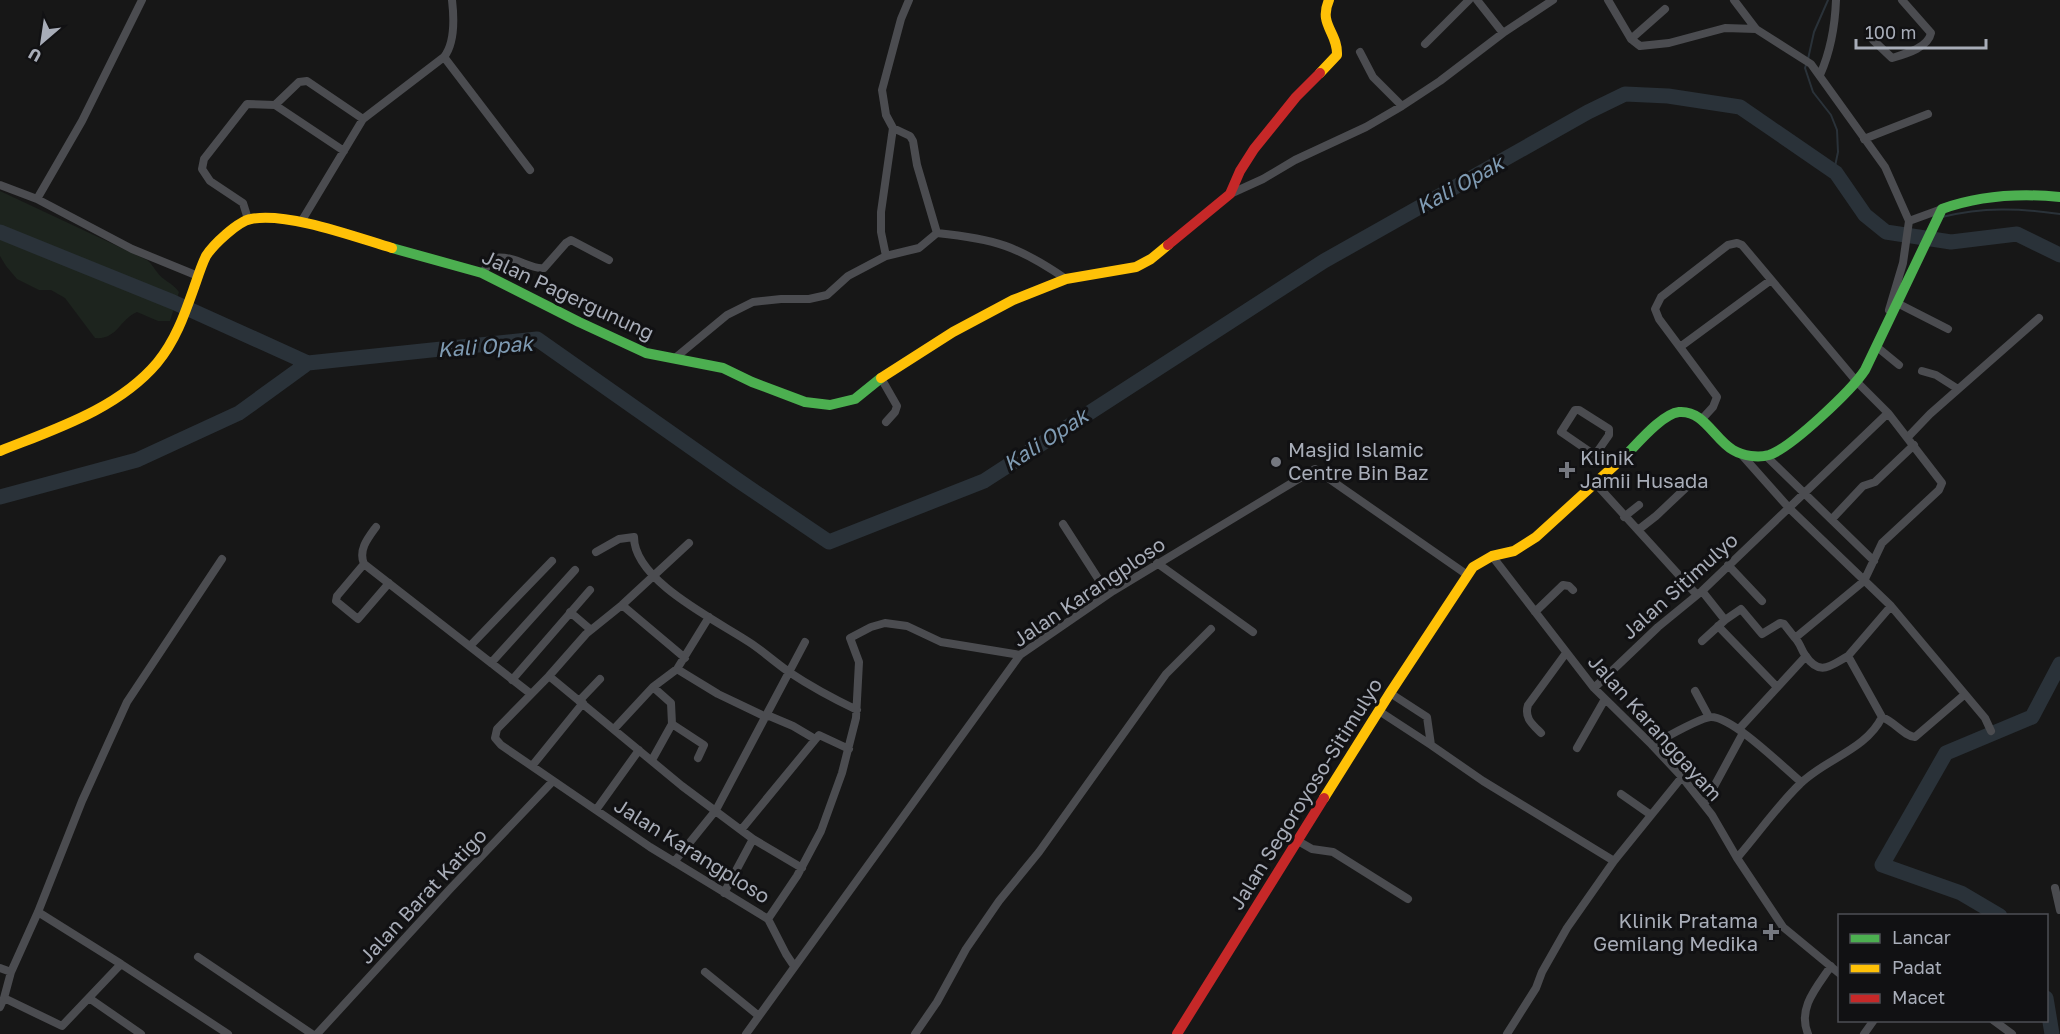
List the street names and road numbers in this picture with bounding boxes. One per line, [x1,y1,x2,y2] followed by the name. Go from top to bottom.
[479,244,658,344] street label: Jalan Pagergunung
[1616,527,1742,644] street label: Jalan Sitimulyo
[1008,531,1169,651] street label: Jalan Karangploso
[1584,649,1728,805] street label: Jalan Karanggayam
[1224,673,1386,914] street label: Jalan Segoroyoso-Sitimulyo
[610,793,775,908] street label: Jalan Karangploso
[353,823,491,968] street label: Jalan Barat Katigo

